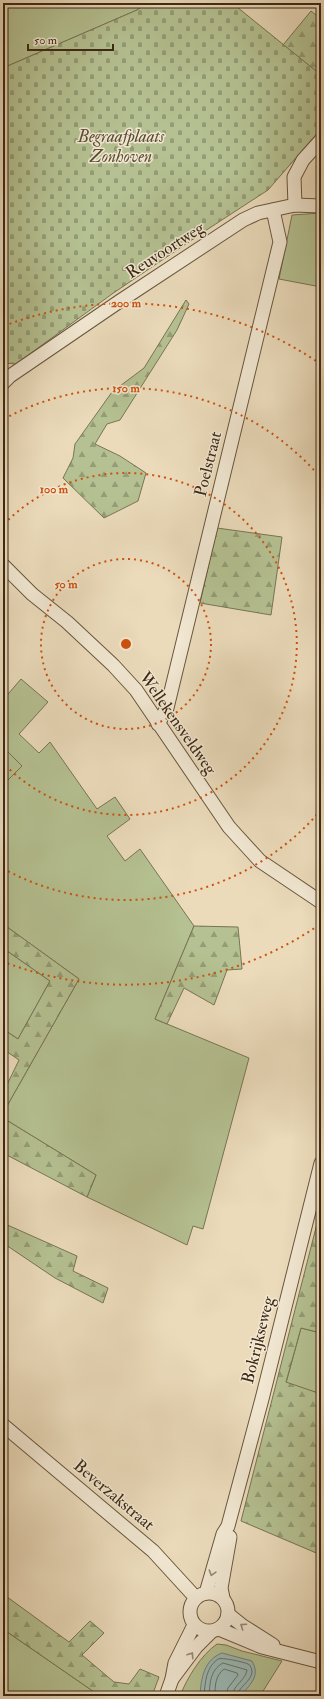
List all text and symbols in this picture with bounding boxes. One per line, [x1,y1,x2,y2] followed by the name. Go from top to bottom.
[28,26,113,52] scale bar
[34,33,58,48] text: 50 m
[77,126,165,167] park label: Begraafplaats Zonhoven
[122,217,209,283] street label: Reuvoortweg
[111,296,142,311] text: 200 m
[112,381,140,396] text: 150 m
[190,429,226,499] street label: Poelstraat
[40,482,69,497] text: 100 m
[54,577,78,592] text: 50 m
[119,637,133,651] centre of rings
[134,667,222,779] street label: Wellekensveldweg
[237,1294,279,1386] street label: Bokrijkseweg
[69,1455,159,1535] street label: Beverzakstraat
[208,1569,217,1576] one-way arrow
[241,1624,248,1631] one-way arrow
[186,1652,194,1659] one-way arrow

